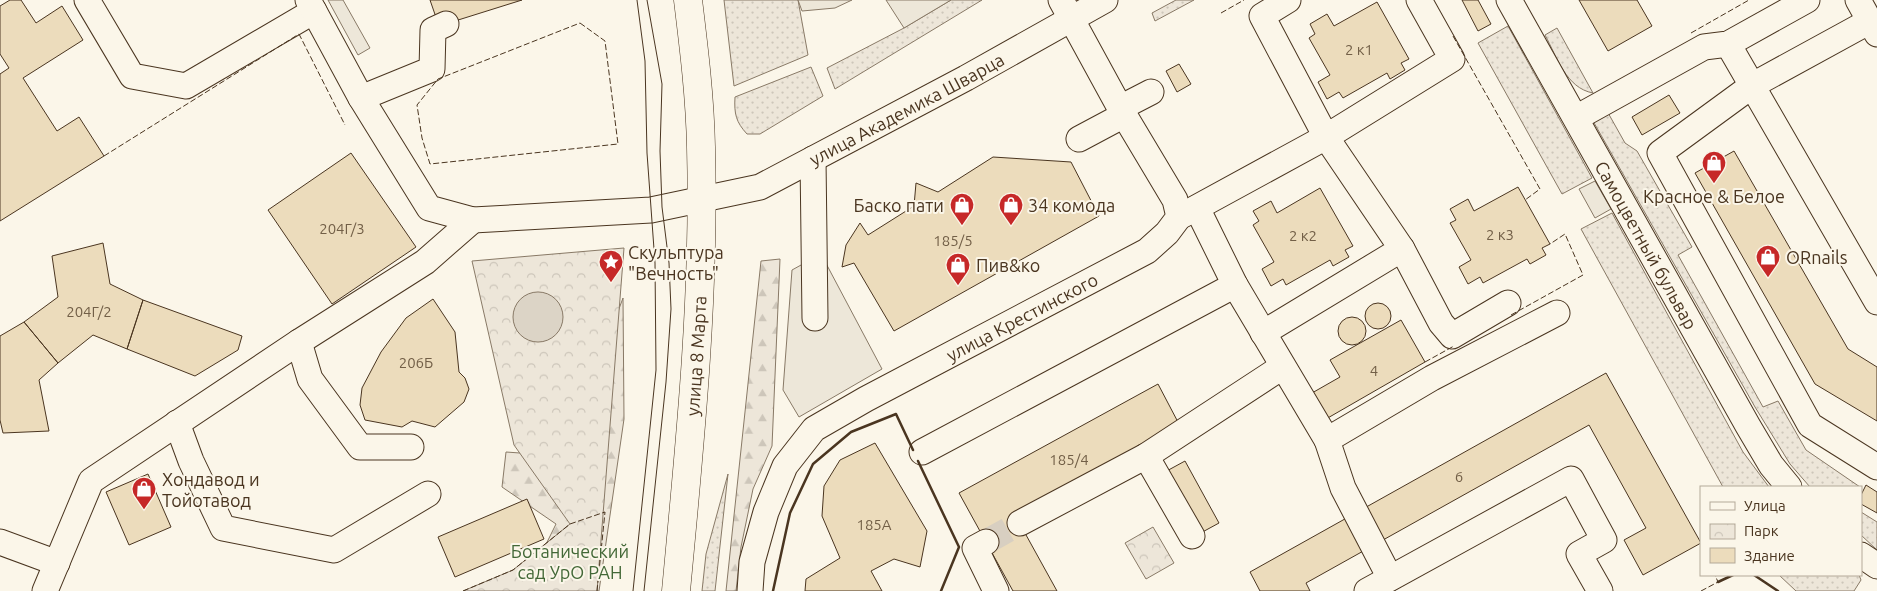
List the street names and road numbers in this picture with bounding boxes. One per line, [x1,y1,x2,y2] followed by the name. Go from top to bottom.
[806,49,1007,169] street label: улица Академика Шварца
[1591,158,1702,333] street label: Самоцветный бульвар
[943,269,1101,365] street label: улица Крестинского
[682,295,709,417] street label: улица 8 Марта

